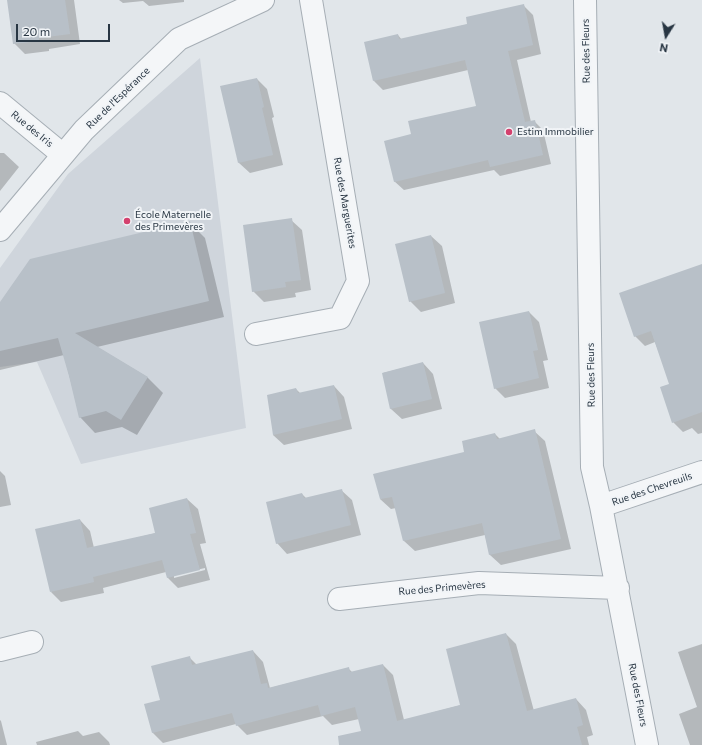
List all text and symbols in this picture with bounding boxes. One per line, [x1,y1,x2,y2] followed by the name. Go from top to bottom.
[18,16,112,42] scale bar
[646,16,686,56] north arrow
[579,19,593,83] street label: Rue des Fleurs
[23,24,50,38] text: 20 m
[658,41,669,55] text: N
[84,65,152,131] street label: Rue de l'Espérance
[8,108,56,150] street label: Rue des Iris
[517,126,594,138] place label: Estim Immobilier
[504,127,514,137] marker: Estim Immobilier
[331,156,359,250] street label: Rue des Marguerites
[135,209,211,232] place label: École Maternelle des Primevères
[122,216,132,226] marker: École Maternelle des Primevères
[584,343,598,407] street label: Rue des Fleurs
[610,470,694,508] street label: Rue des Chevreuils
[398,578,486,598] street label: Rue des Primevères
[626,662,650,728] street label: Rue des Fleurs

